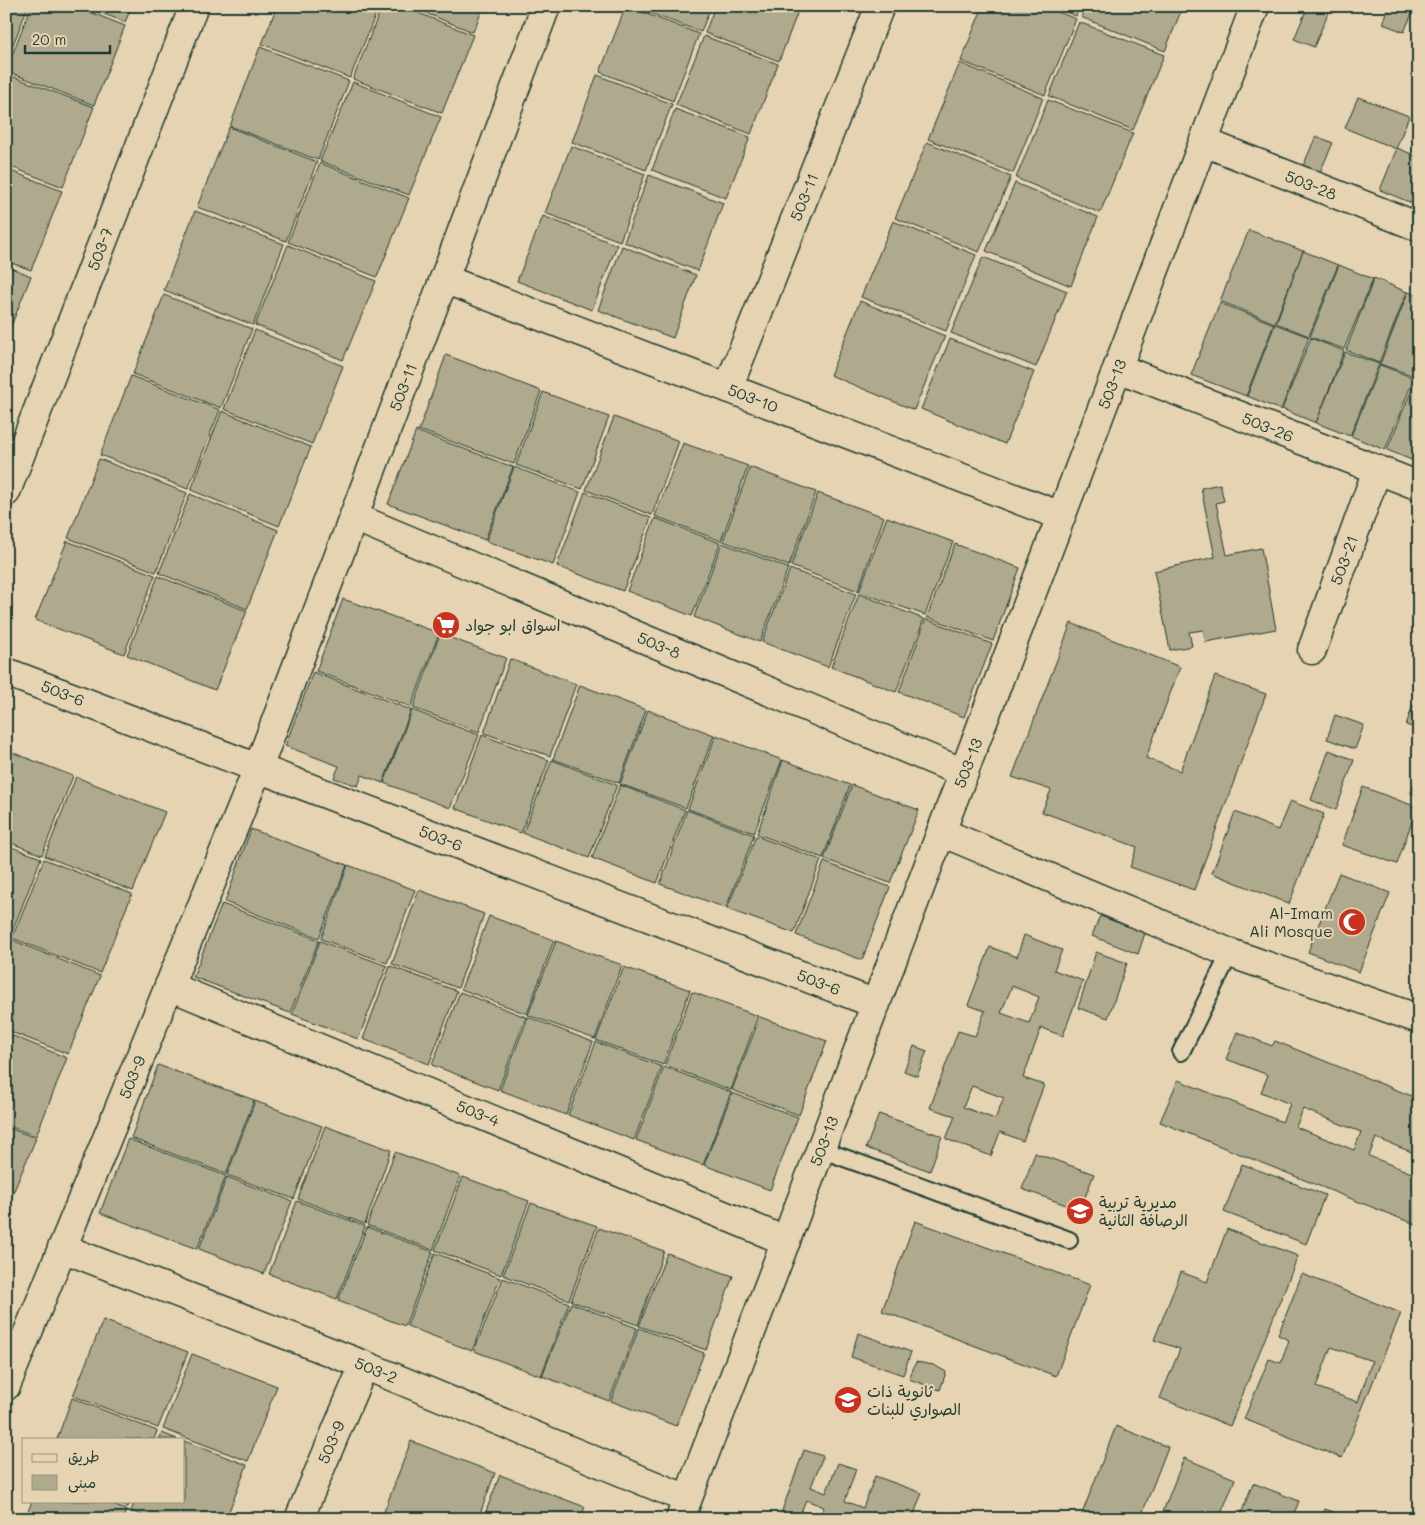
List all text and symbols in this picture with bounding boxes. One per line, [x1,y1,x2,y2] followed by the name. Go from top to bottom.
[25,22,110,54] scale bar
[32,29,66,49] text: 20 m
[1282,165,1340,204] street label: 503-28
[785,170,823,224] street label: 503-11
[82,224,117,273] street label: 503-7
[1092,356,1131,412] street label: 503-13
[384,360,421,414] street label: 503-11
[725,378,781,417] street label: 503-10
[1239,407,1297,446] street label: 503-26
[1325,532,1362,588] street label: 503-21
[431,610,461,640] supermarket icon: اسواق ابو جواد
[465,614,561,636] place label: اسواق ابو جواد
[634,626,684,663] street label: 503-8
[38,675,88,710] street label: 503-6
[948,735,987,791] street label: 503-13
[416,820,466,855] street label: 503-6
[1249,902,1333,941] place label: Al-Imam Ali Mosque
[1337,907,1367,937] mosque icon: Al-Imam Ali Mosque
[794,964,844,999] street label: 503-6
[113,1052,150,1102] street label: 503-9
[454,1094,503,1131] street label: 503-4
[804,1113,843,1169] street label: 503-13
[1099,1191,1188,1230] place label: مديرية تربية الرصافة الثانية
[1065,1196,1095,1226] school or university icon: مديرية تربية الرصافة الثانية
[352,1352,401,1388] street label: 503-2
[867,1380,961,1421] place label: ثانوية ذات الصواري للبنات
[833,1385,863,1415] school or university icon: ثانوية ذات الصواري للبنات
[312,1417,349,1467] street label: 503-9
[22,1438,185,1502] legend
[68,1446,100,1466] text: طريق
[68,1472,96,1493] text: مبنى

